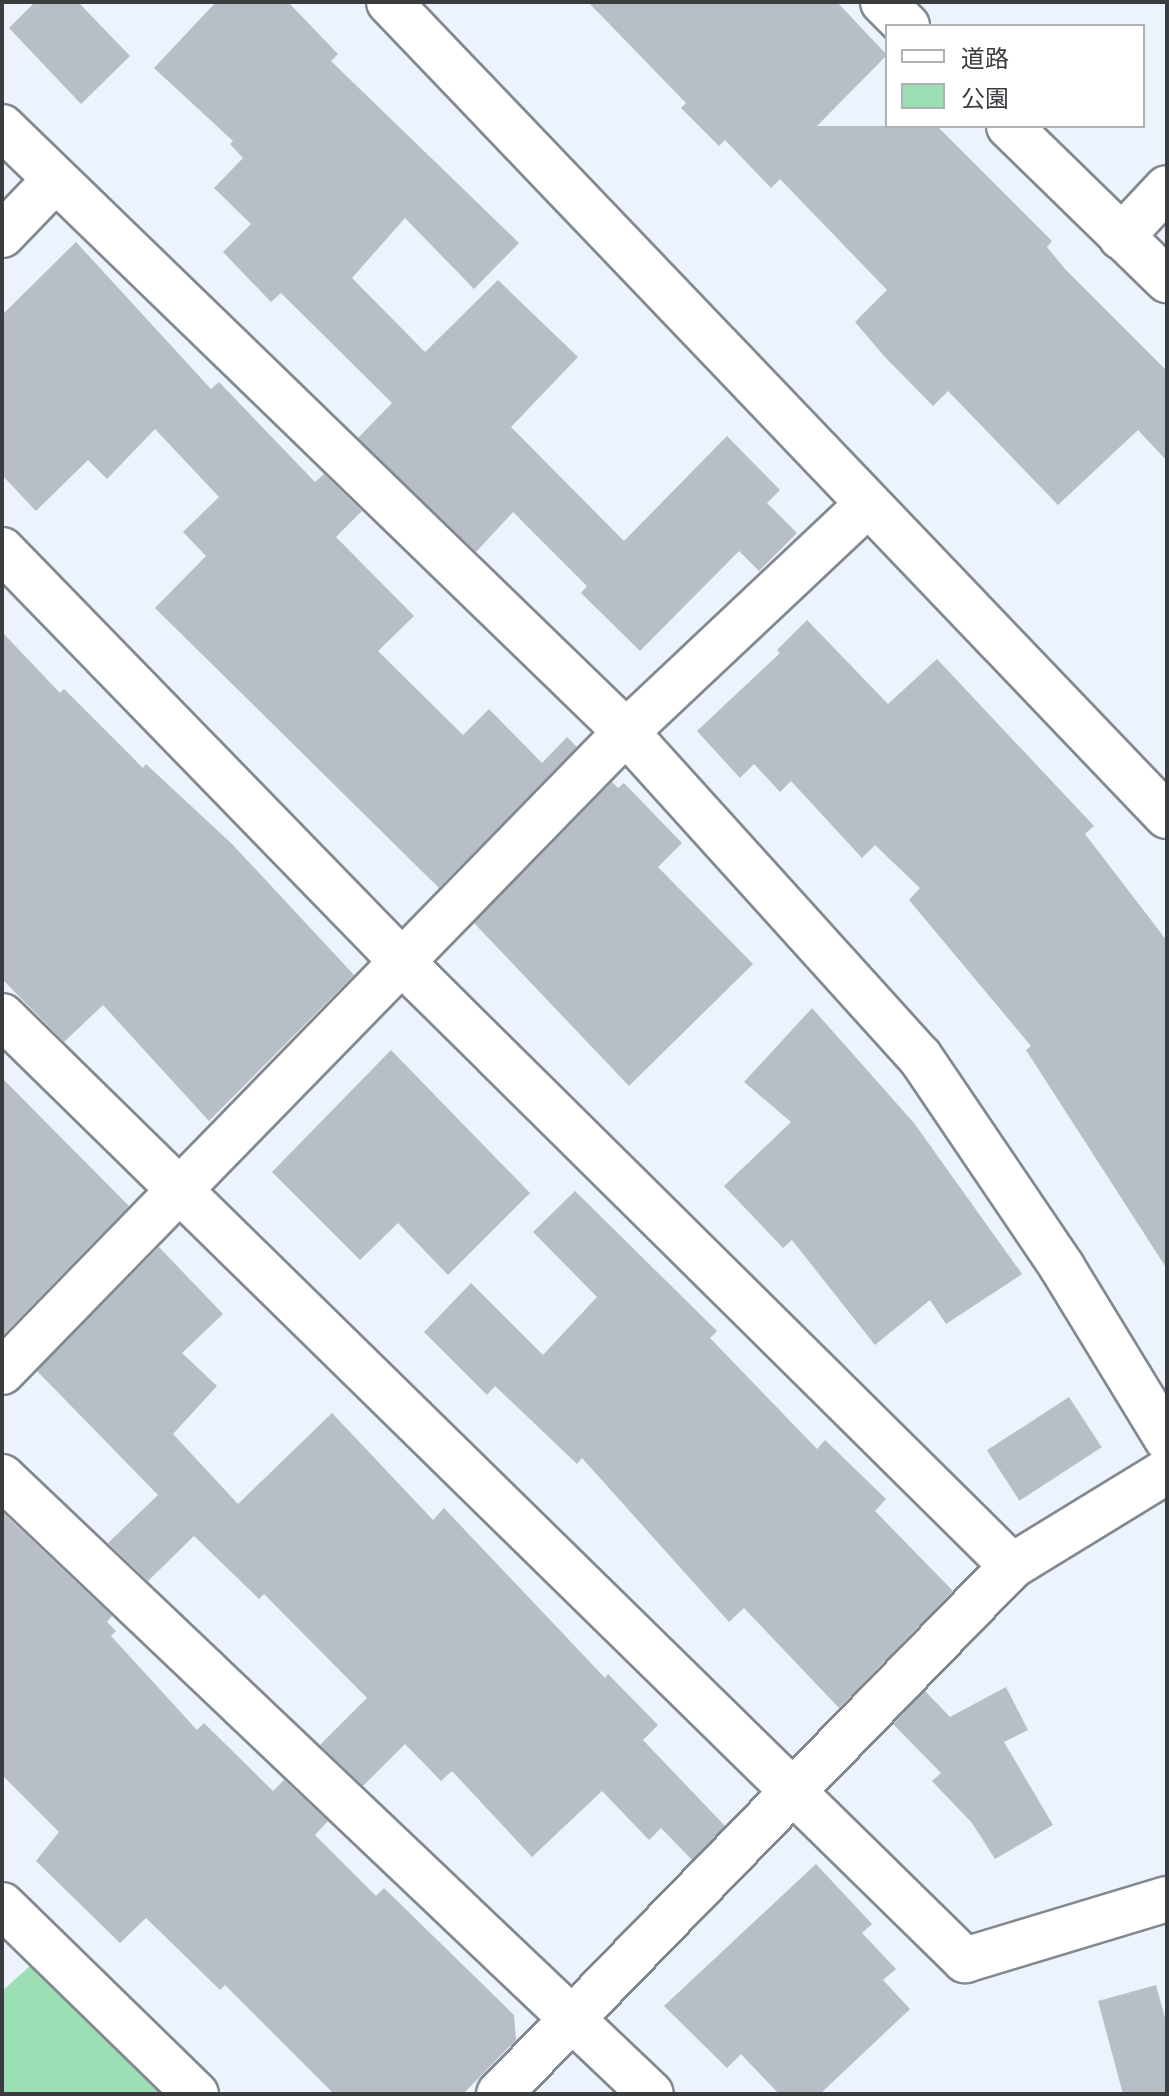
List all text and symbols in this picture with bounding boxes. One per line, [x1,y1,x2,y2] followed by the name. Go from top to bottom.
[885,24,1145,128] legend
[961,43,1009,73] text: 道路
[961,83,1009,113] text: 公園

